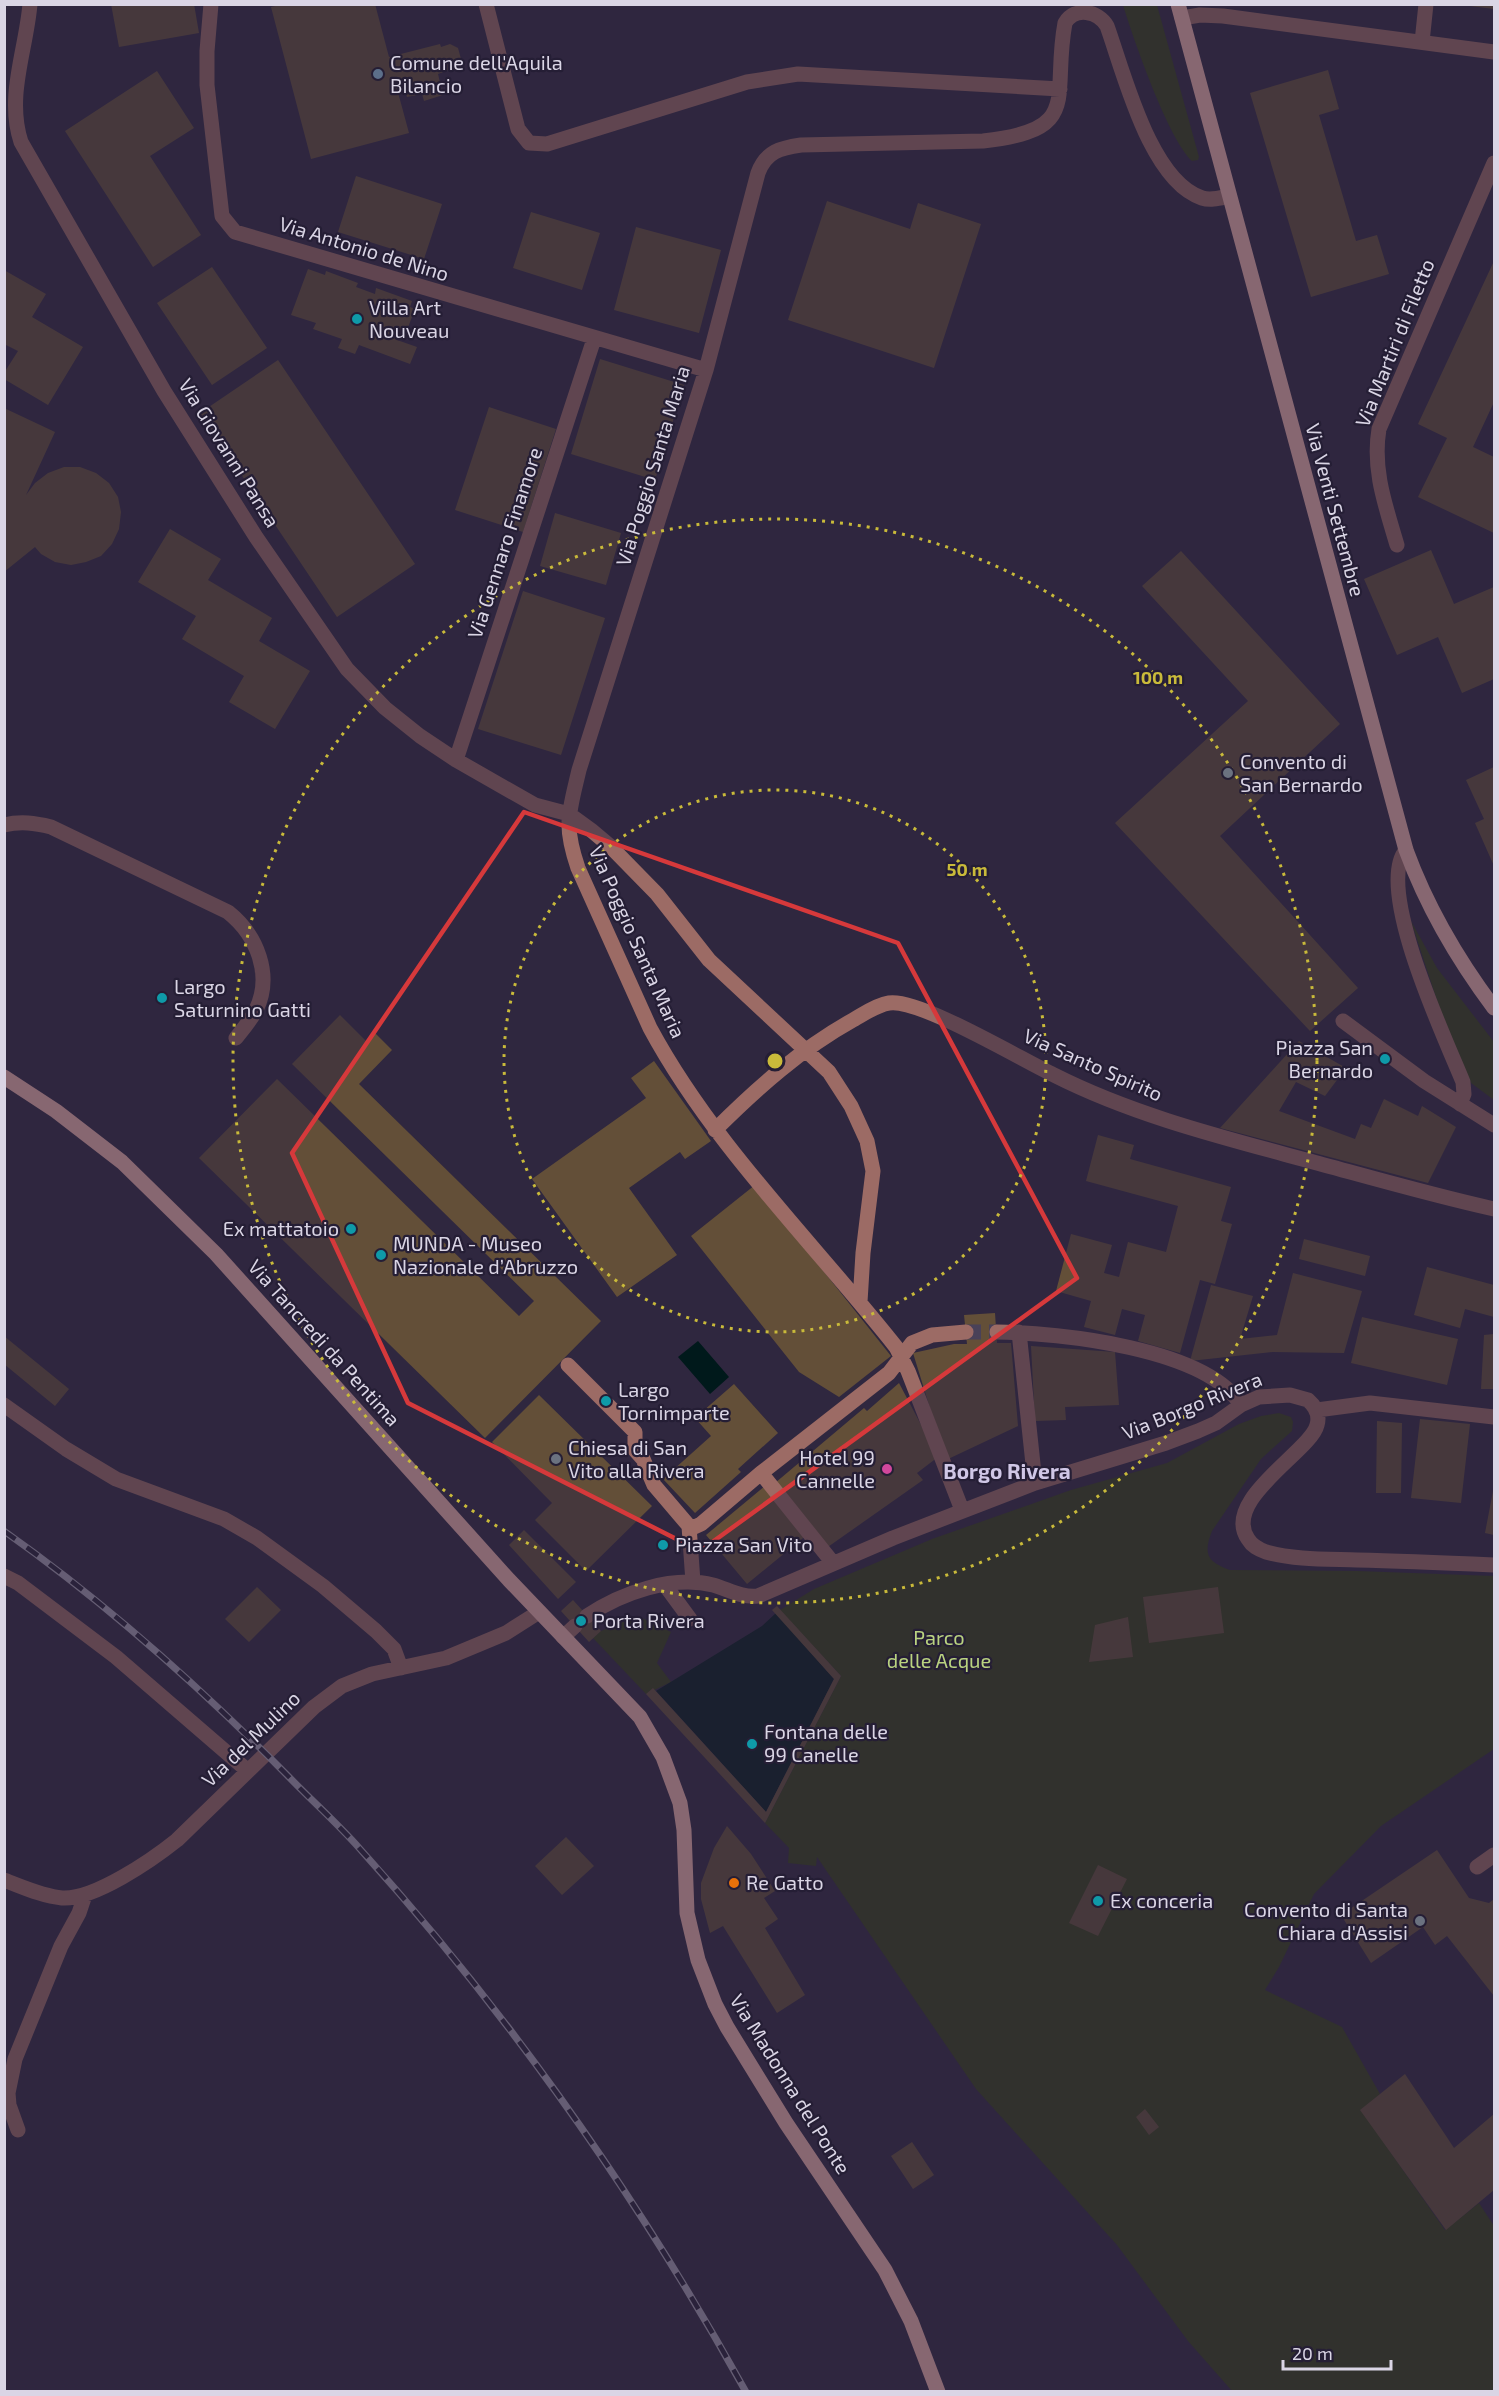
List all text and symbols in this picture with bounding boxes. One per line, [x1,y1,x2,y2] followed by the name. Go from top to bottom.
[390,50,563,97] place label: Comune dell'Aquila Bilancio
[371,67,385,81] marker: Comune dell'Aquila Bilancio
[277,211,452,285] street label: Via Antonio de Nino
[1349,255,1439,430] street label: Via Martiri di Filetto
[369,295,449,342] place label: Villa Art Nouveau
[350,312,364,326] marker: Villa Art Nouveau
[610,363,694,569] street label: Via Poggio Santa Maria
[174,374,285,531] street label: Via Giovanni Pansa
[1301,421,1371,599] street label: Via Venti Settembre
[462,444,546,641] street label: Via Gennaro Finamore
[1133,666,1183,688] text: 100 m
[1240,749,1363,796] place label: Convento di San Bernardo
[1221,766,1235,780] marker: Convento di San Bernardo
[585,842,691,1042] street label: Via Poggio Santa Maria
[946,858,988,880] text: 50 m
[174,974,311,1021] place label: Largo Saturnino Gatti
[155,991,169,1005] marker: Largo Saturnino Gatti
[1020,1023,1167,1105] street label: Via Santo Spirito
[1276,1035,1373,1082] place label: Piazza San Bernardo
[765,1051,785,1071] centre of rings
[1378,1052,1392,1066] marker: Piazza San Bernardo
[223,1216,339,1240] place label: Ex mattatoio
[344,1222,358,1236] marker: Ex mattatoio
[393,1231,578,1278] place label: MUNDA - Museo Nazionale d’Abruzzo
[374,1248,388,1262] marker: MUNDA - Museo Nazionale d’Abruzzo
[244,1254,406,1430] street label: Via Tancredi da Pentima
[1118,1366,1265,1444] street label: Via Borgo Rivera
[618,1377,730,1424] place label: Largo Tornimparte
[599,1394,613,1408] marker: Largo Tornimparte
[568,1435,704,1482] place label: Chiesa di San Vito alla Rivera
[796,1445,875,1492] place label: Hotel 99 Cannelle
[549,1452,563,1466] marker: Chiesa di San Vito alla Rivera
[943,1458,1071,1483] district label: Borgo Rivera
[880,1462,894,1476] marker: Hotel 99 Cannelle
[675,1532,813,1556] place label: Piazza San Vito
[656,1538,670,1552] marker: Piazza San Vito
[593,1608,705,1632] place label: Porta Rivera
[574,1614,588,1628] marker: Porta Rivera
[887,1625,991,1672] park label: Parco delle Acque
[196,1685,304,1791] street label: Via del Mulino
[764,1719,888,1766] place label: Fontana delle 99 Canelle
[745,1737,759,1751] marker: Fontana delle 99 Canelle
[746,1870,824,1894] place label: Re Gatto
[727,1876,741,1890] marker: Re Gatto
[1110,1888,1213,1912] place label: Ex conceria
[1091,1894,1105,1908] marker: Ex conceria
[1244,1897,1408,1944] place label: Convento di Santa Chiara d'Assisi
[1413,1914,1427,1928] marker: Convento di Santa Chiara d'Assisi
[726,1989,856,2178] street label: Via Madonna del Ponte
[1283,2333,1391,2371] scale bar
[1292,2342,1333,2364] text: 20 m

